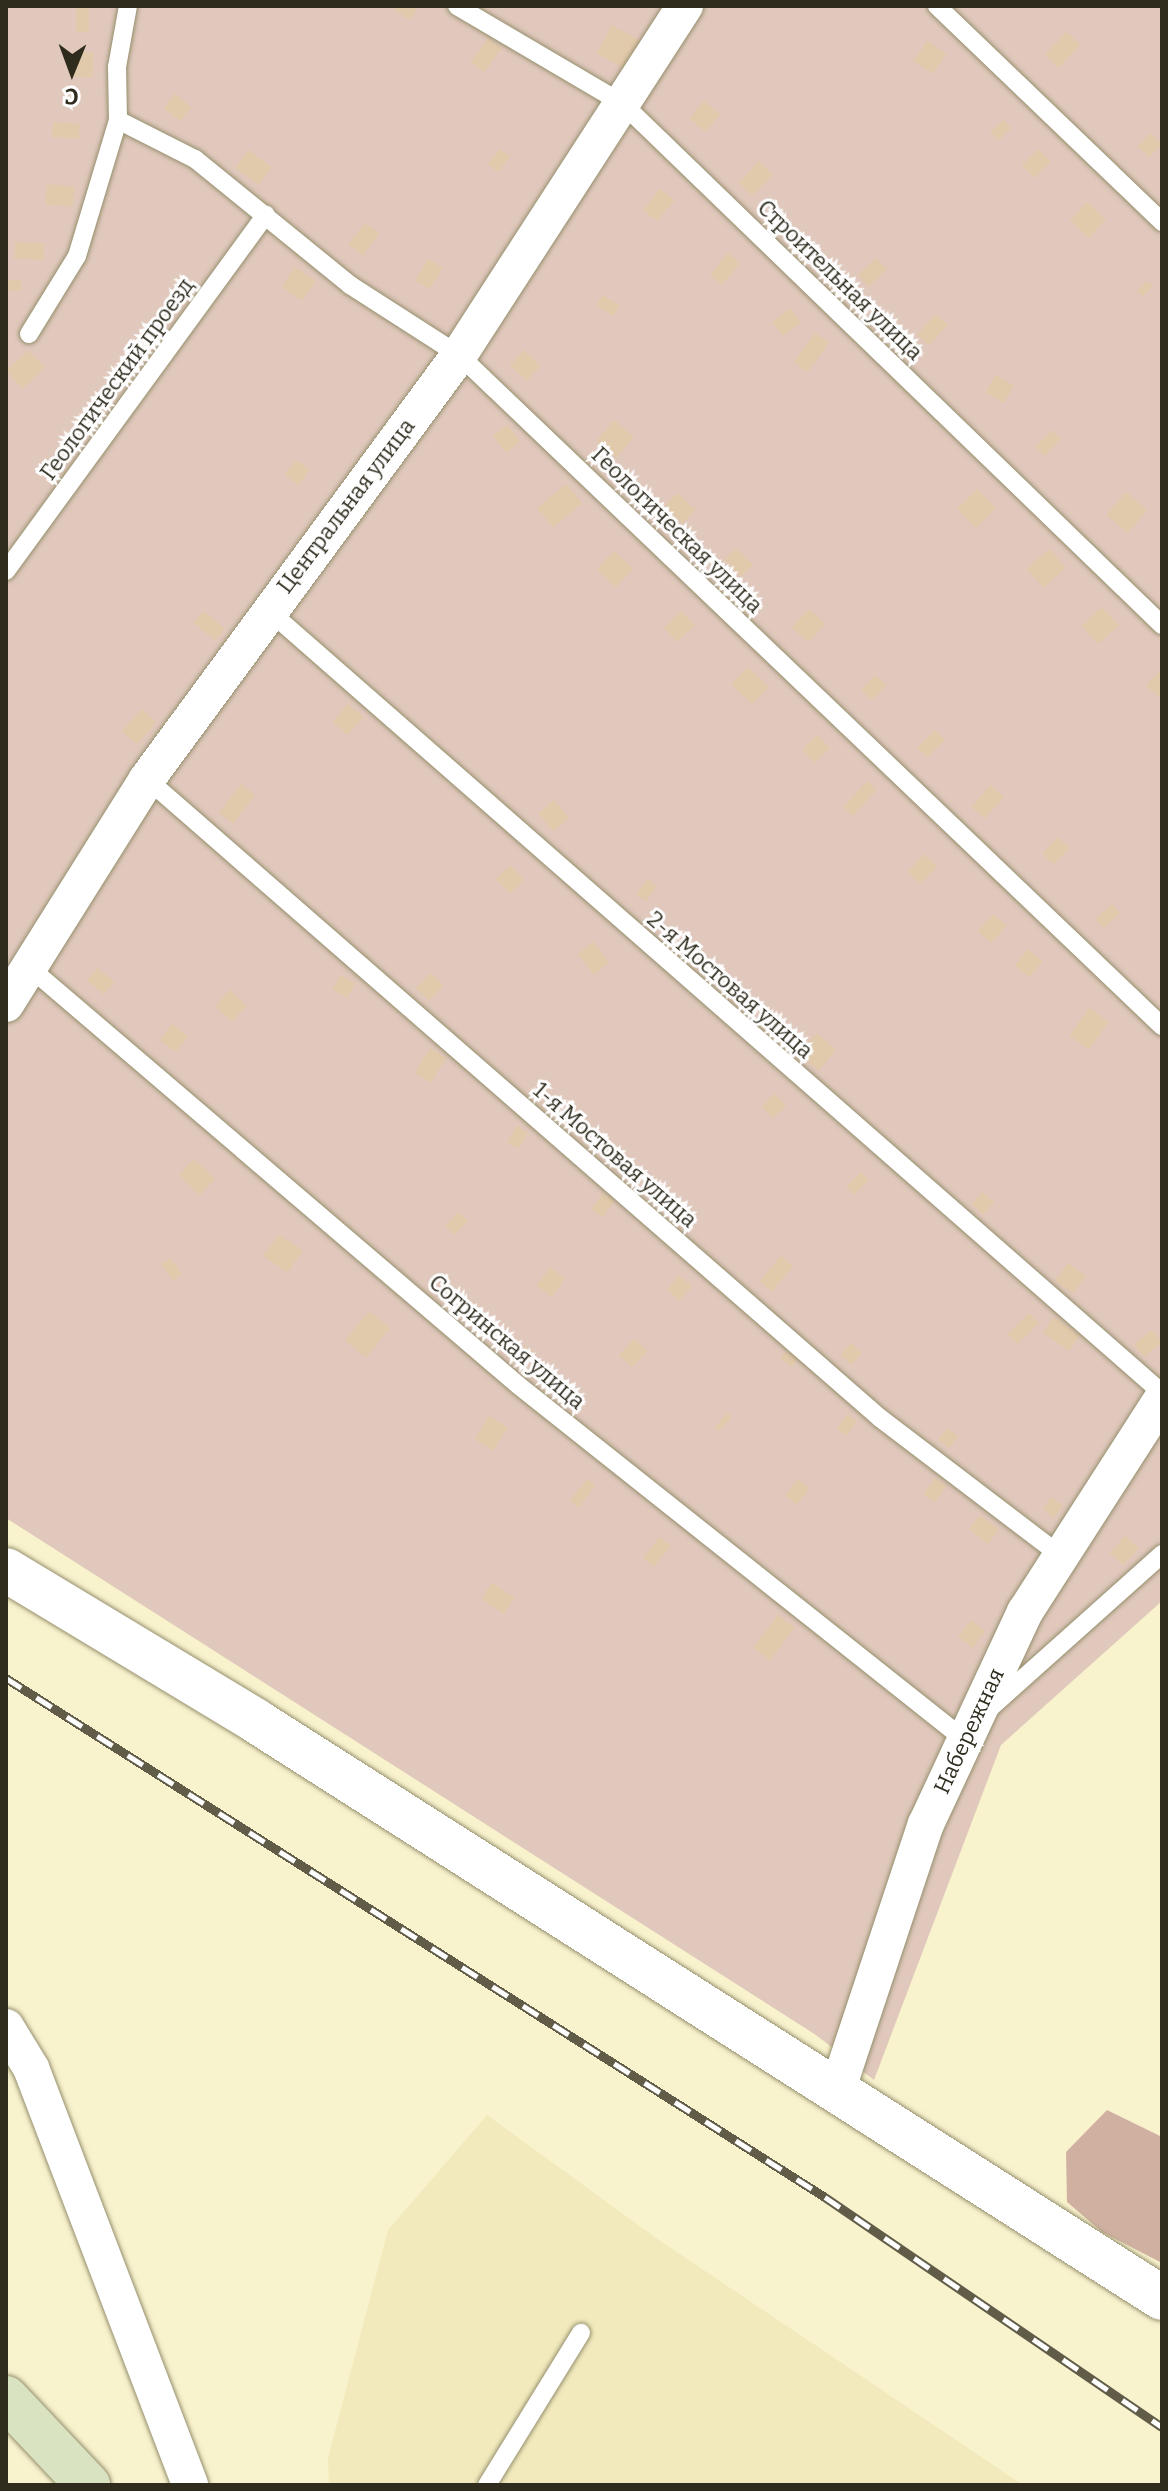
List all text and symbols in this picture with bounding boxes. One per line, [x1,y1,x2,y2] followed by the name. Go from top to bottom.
[32,32,112,112] north arrow
[64,83,79,110] text: С
[752,194,928,366] street label: Строительная улица
[35,273,199,485] street label: Геологический проезд
[272,413,420,599] street label: Центральная улица
[586,442,768,618] street label: Геологическая улица
[642,906,818,1064] street label: 2-я Мостовая улица
[528,1077,702,1233] street label: 1-я Мостовая улица
[424,1269,590,1415] street label: Согринская улица
[928,1664,1010,1798] street label: Набережная

